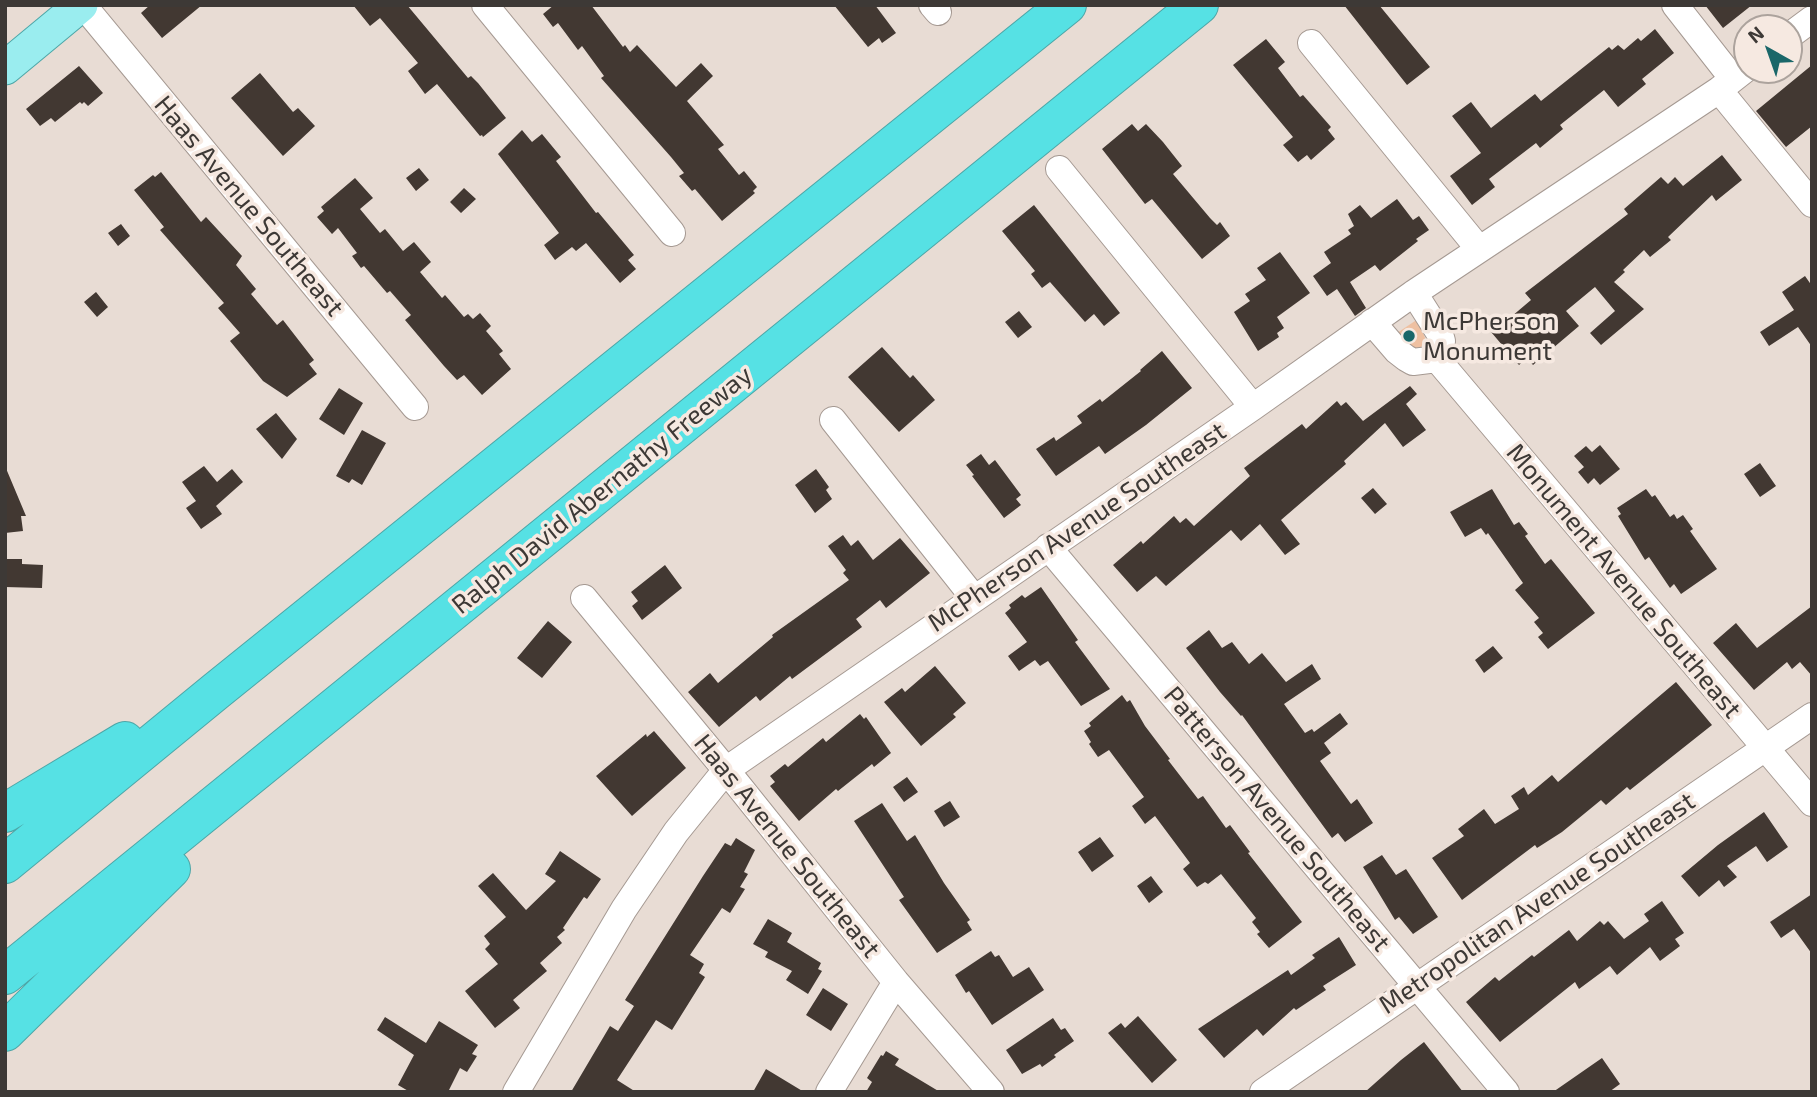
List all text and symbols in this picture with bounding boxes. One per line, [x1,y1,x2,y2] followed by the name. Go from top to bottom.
[1733,14,1803,84] north arrow
[1743,21,1768,47] text: N
[148,89,350,323] street label: Haas Avenue Southeast
[1423,305,1556,366] place label: McPherson Monument
[1401,328,1417,344] marker: McPherson Monument
[446,359,758,621] street label: Ralph David Abernathy Freeway
[922,415,1232,639] street label: McPherson Avenue Southeast
[1500,437,1748,725] street label: Monument Avenue Southeast
[1157,680,1397,958] street label: Patterson Avenue Southeast
[687,728,887,964] street label: Haas Avenue Southeast
[1373,785,1701,1021] street label: Metropolitan Avenue Southeast

